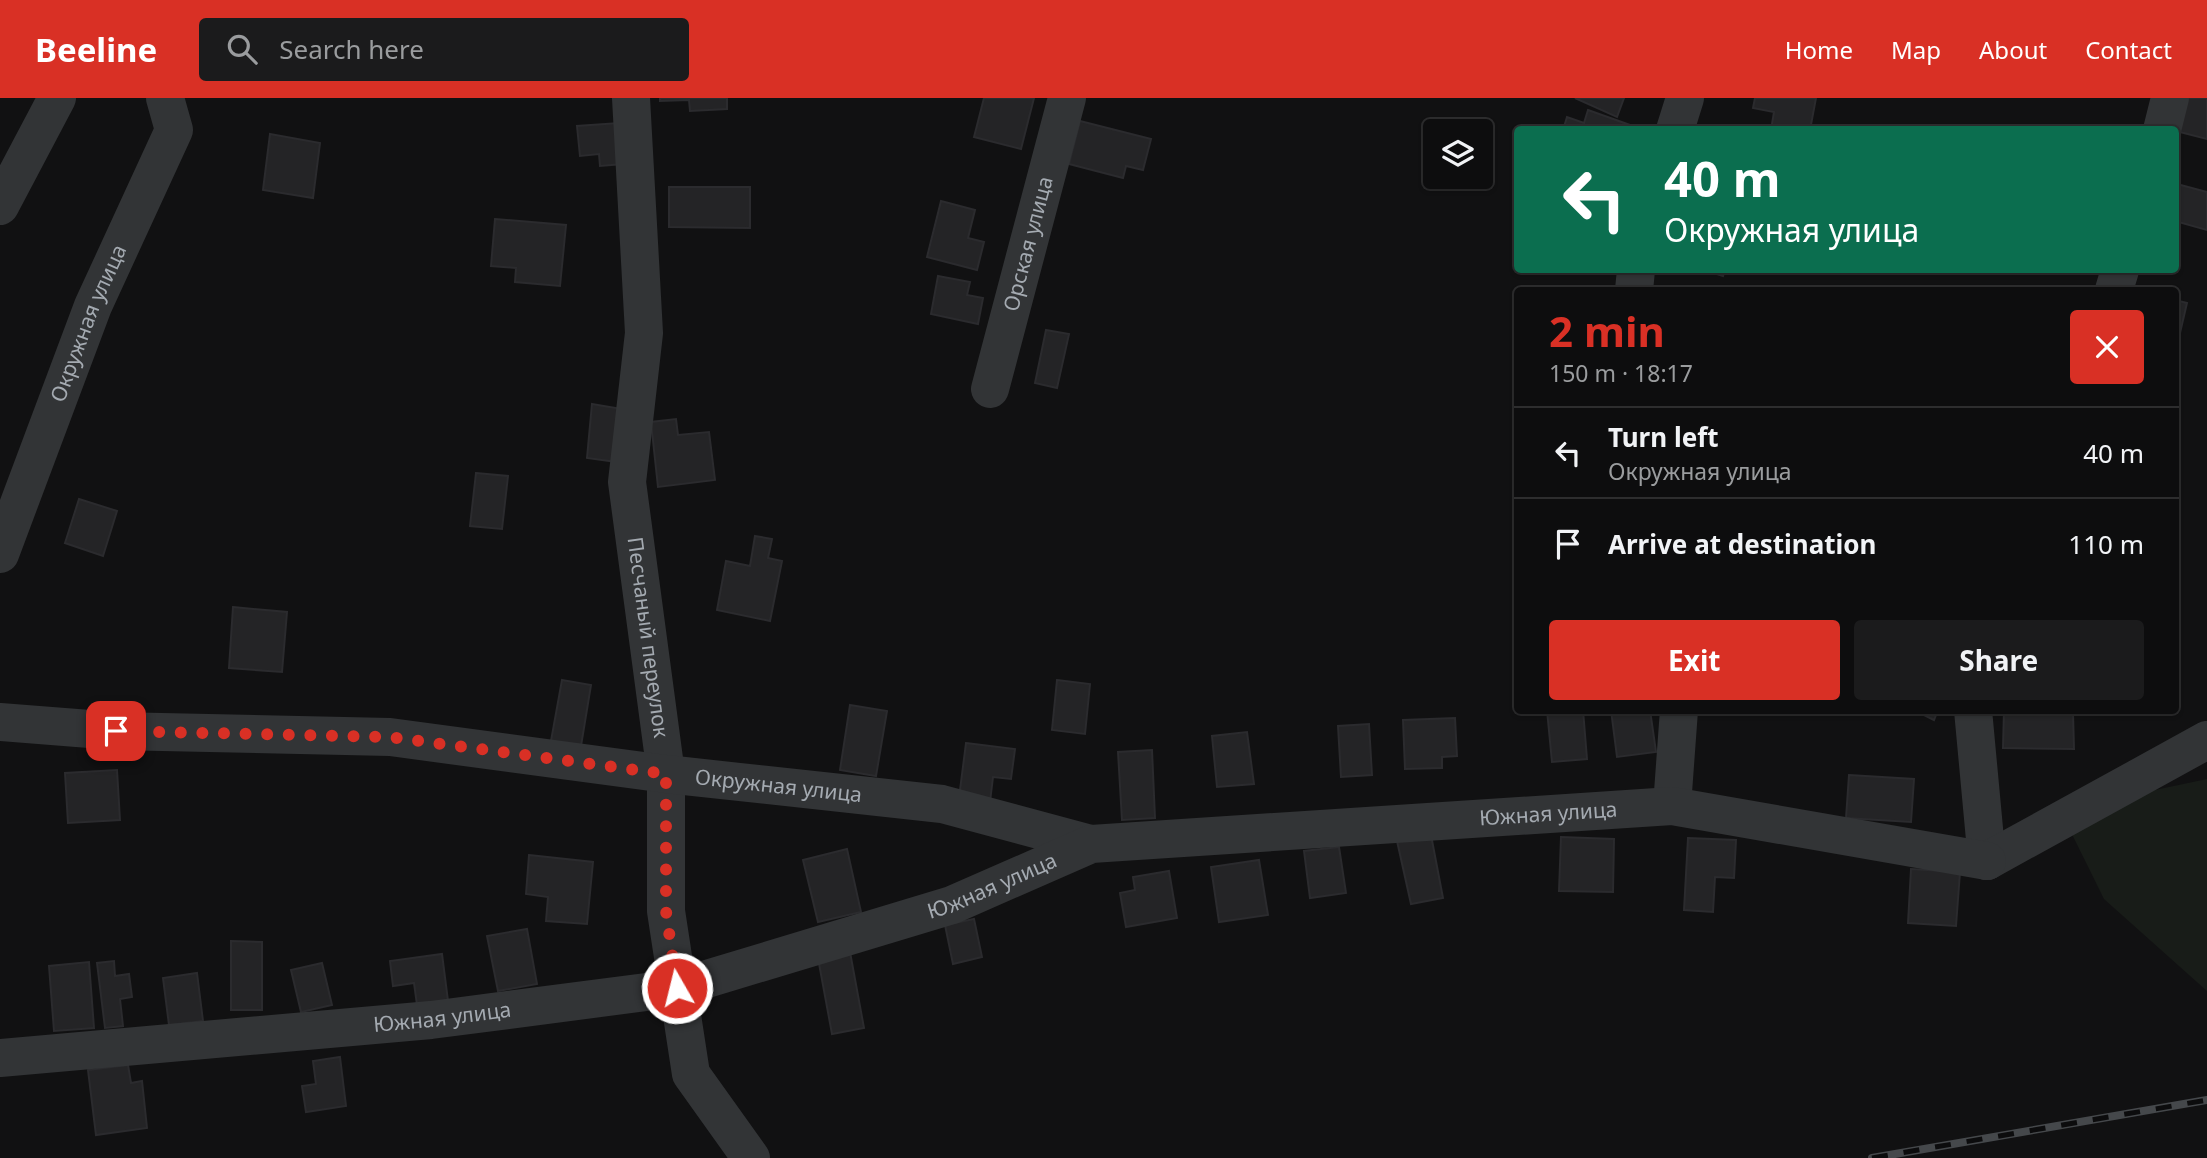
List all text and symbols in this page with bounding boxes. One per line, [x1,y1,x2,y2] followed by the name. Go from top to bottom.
[199,18,689,81] search box
[35,27,157,72] text: Beeline
[223,30,261,68] icon: search
[279,31,424,67] text: Search here
[1785,33,1853,66] text: Home
[1891,33,1941,66] text: Map
[1979,33,2047,66] text: About
[2085,33,2172,66] text: Contact
[1423,119,1493,189] map controls
[1423,119,1493,189] button: layers
[1664,145,1781,211] text: 40 m
[1549,154,1640,245] icon: left
[996,173,1059,314] street label: Орская улица
[1664,208,1919,251] text: Окружная улица
[43,240,132,406] street label: Окружная улица
[1549,302,1665,359] text: 2 min
[2070,310,2144,384] button: close
[1549,357,1693,389] text: 150 m · 18:17
[1608,419,1719,455] text: Turn left
[1549,434,1587,472] icon: left
[2083,435,2144,471] text: 40 m
[1608,455,1792,487] text: Окружная улица
[1549,525,1587,563] icon: arrive
[1608,526,1877,562] text: Arrive at destination
[2068,526,2144,562] text: 110 m
[621,535,676,739] street label: Песчаный переулок
[1549,620,1840,700] button: Exit
[1854,620,2144,700] button: Share
[86,701,146,761] pin
[97,712,135,750] icon: arrive
[694,762,863,808] street label: Окружная улица
[1478,795,1618,832] street label: Южная улица
[924,846,1061,925] street label: Южная улица
[640,951,714,1025] position arrow
[372,995,513,1038] street label: Южная улица

